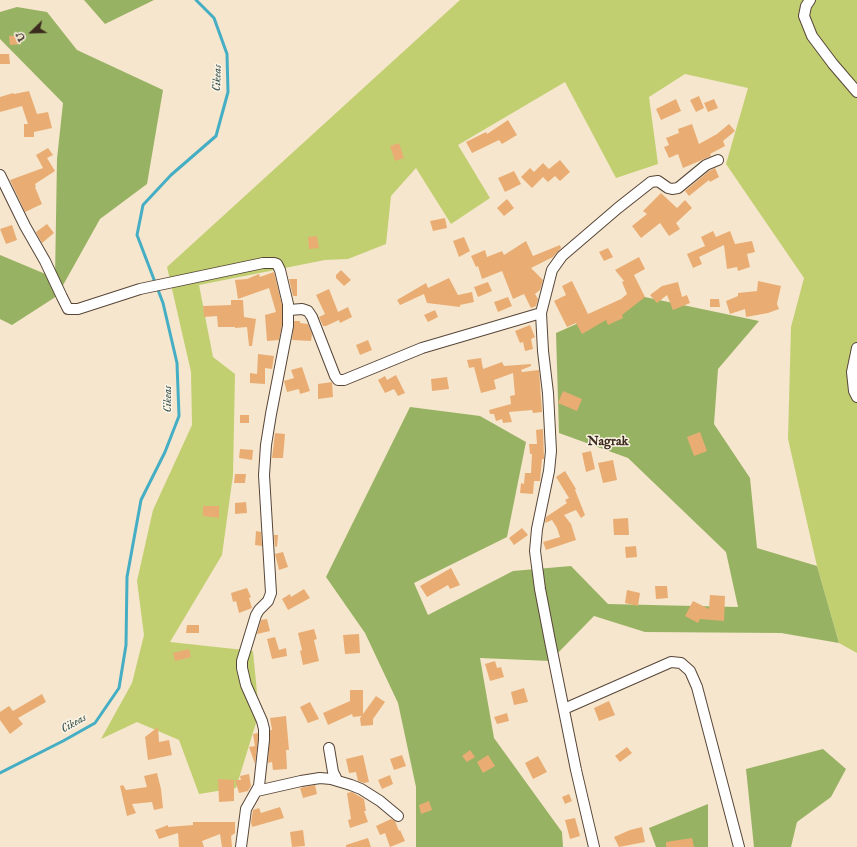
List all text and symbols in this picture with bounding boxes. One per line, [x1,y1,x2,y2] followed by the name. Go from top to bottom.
[12,12,52,52] north arrow
[13,30,29,44] text: U
[210,64,226,92] water label: Cikeas
[162,386,176,412] water label: Cikeas
[588,434,628,450] district label: Nagrak
[59,711,89,737] water label: Cikeas

